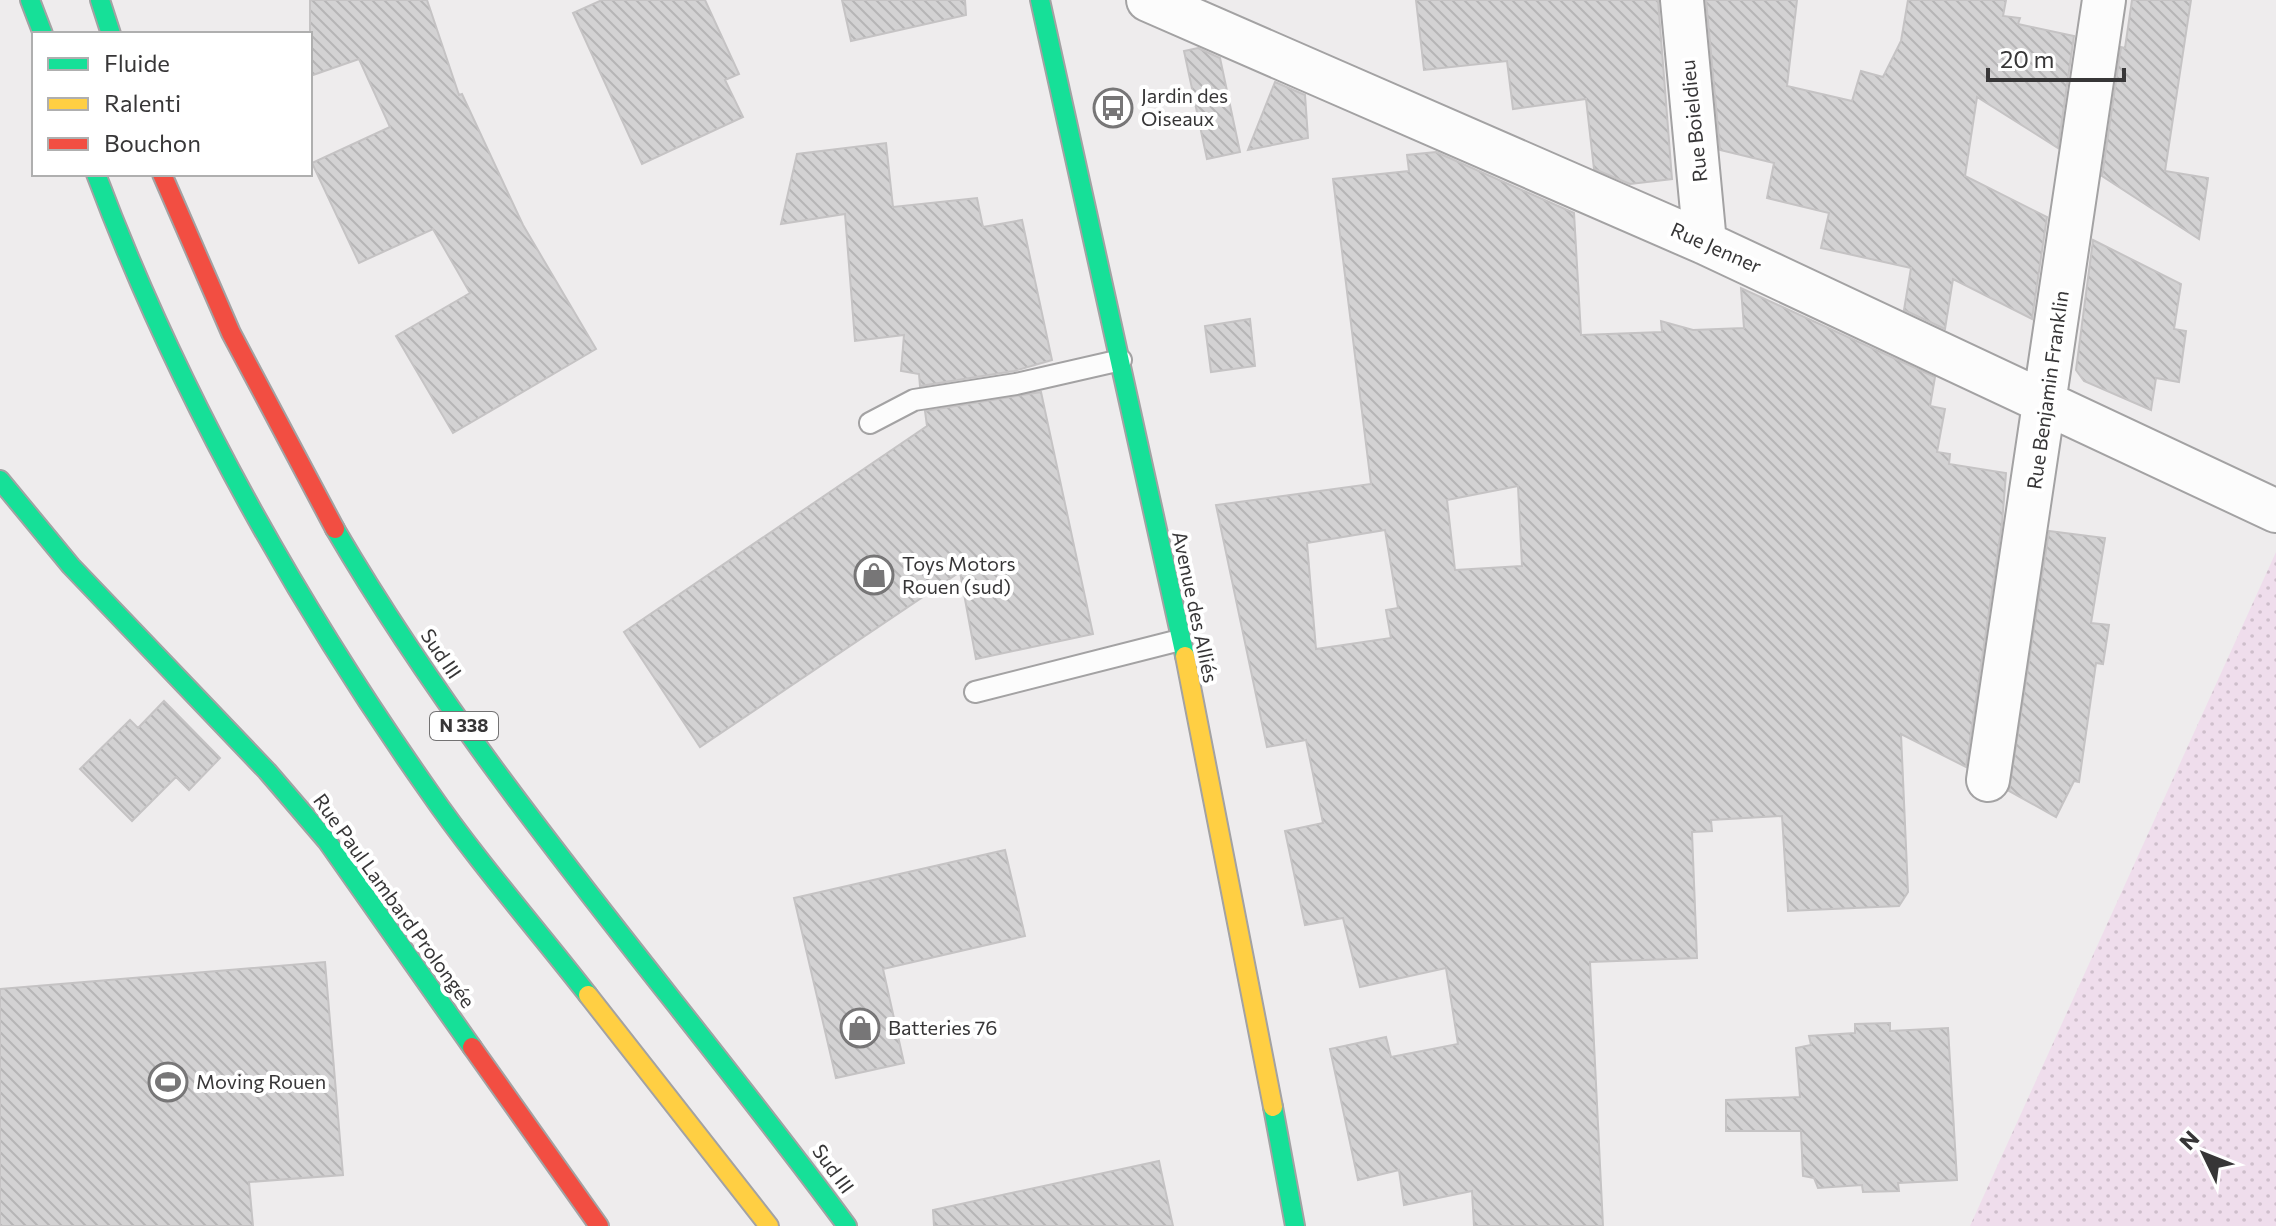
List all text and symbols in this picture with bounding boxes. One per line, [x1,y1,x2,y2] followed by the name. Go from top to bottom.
[32,32,312,176] legend
[1988,32,2124,82] scale bar
[2000,44,2054,73] text: 20 m
[104,48,170,77] text: Fluide
[1675,59,1711,183] street label: Rue Boieldieu
[1141,83,1228,130] place label: Jardin des Oiseaux
[1092,87,1134,129] bus stop icon: Jardin des Oiseaux
[104,88,181,117] text: Ralenti
[104,128,201,157] text: Bouchon
[1667,216,1765,278] street label: Rue Jenner
[2021,289,2073,491] street label: Rue Benjamin Franklin
[1168,529,1224,685] street label: Avenue des Alliés
[902,551,1016,598] place label: Toys Motors Rouen (sud)
[853,554,895,596] shop icon: Toys Motors Rouen (sud)
[416,624,467,683] street label: Sud III
[430,712,498,740] road number: N 338
[309,789,481,1012] street label: Rue Paul Lambard Prolongée
[839,1007,881,1049] shop icon: Batteries 76
[888,1015,997,1039] place label: Batteries 76
[147,1061,189,1103] sports icon: Moving Rouen
[196,1069,326,1093] place label: Moving Rouen
[2164,1114,2244,1194] north arrow
[2174,1125,2205,1155] text: N
[808,1139,860,1198] street label: Sud III

